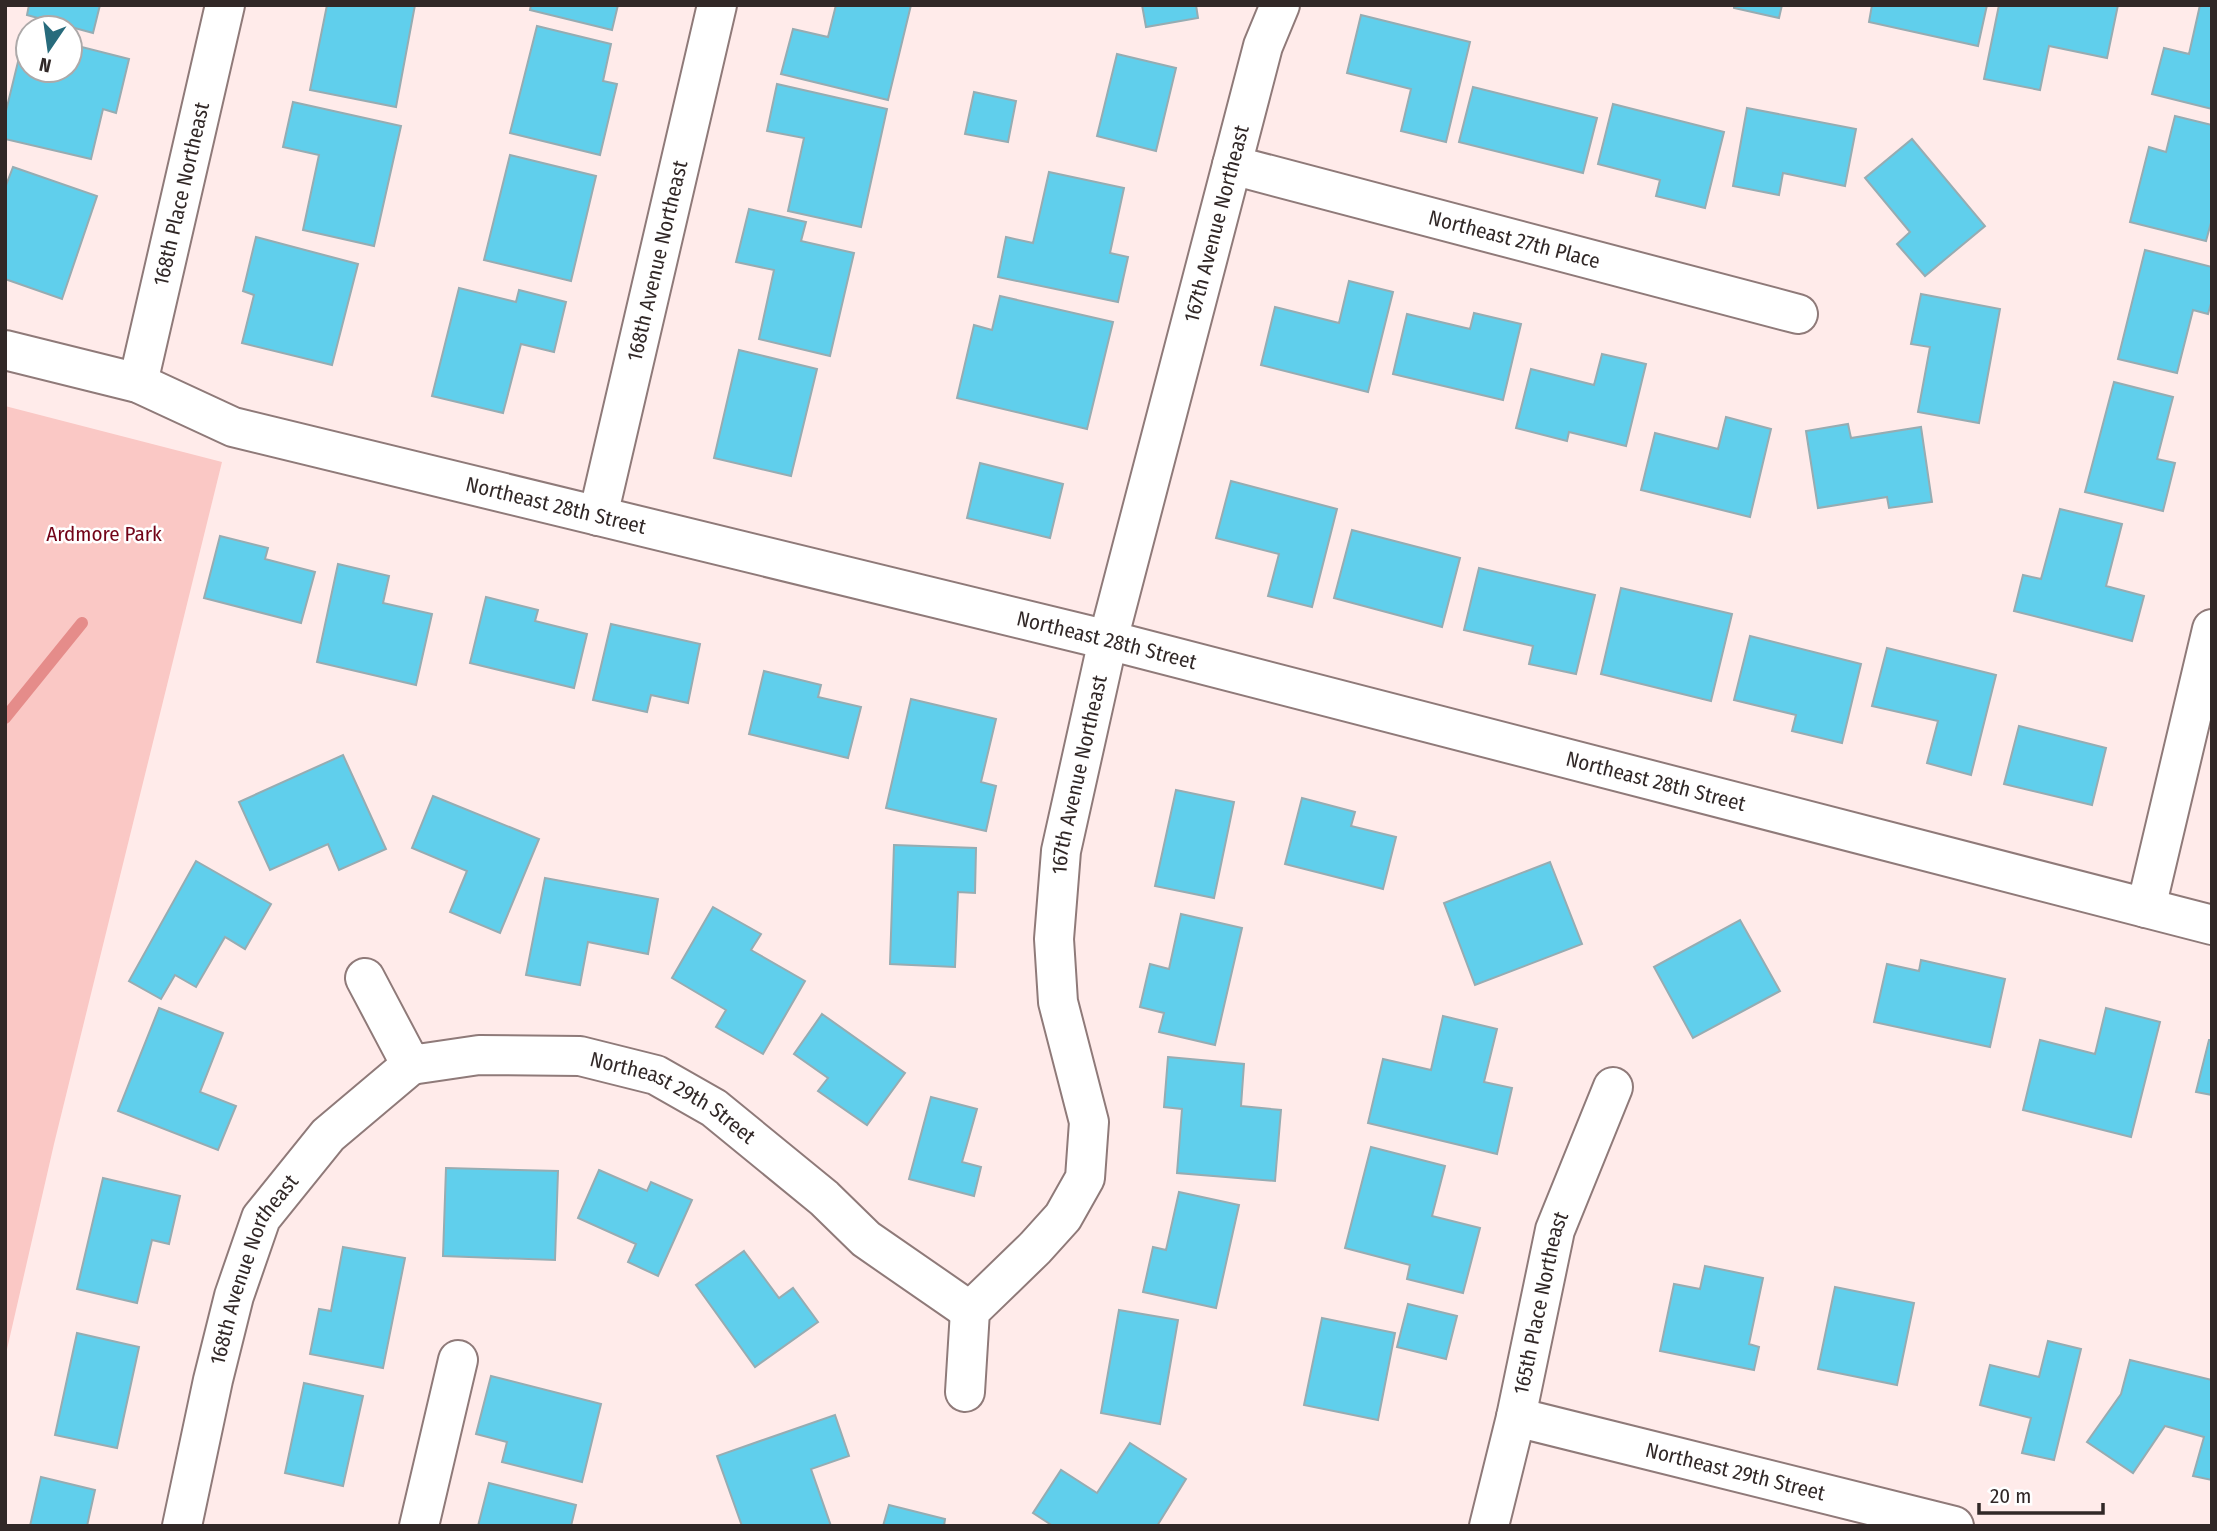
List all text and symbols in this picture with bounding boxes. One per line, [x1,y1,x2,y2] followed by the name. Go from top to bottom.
[14,14,84,84] north arrow
[37,53,53,78] text: N
[148,99,215,288] street label: 168th Place Northeast
[1178,122,1255,325] street label: 167th Avenue Northeast
[621,158,693,364] street label: 168th Avenue Northeast
[1426,204,1603,274] street label: Northeast 27th Place
[463,471,649,540] street label: Northeast 28th Street
[46,521,162,547] park label: Ardmore Park
[1014,605,1199,675] street label: Northeast 28th Street
[1046,673,1113,875] street label: 167th Avenue Northeast
[1563,746,1748,817] street label: Northeast 28th Street
[587,1046,761,1150] street label: Northeast 29th Street
[204,1169,304,1368] street label: 168th Avenue Northeast
[1508,1207,1574,1397] street label: 165th Place Northeast
[1643,1437,1828,1506] street label: Northeast 29th Street
[1979,1472,2103,1516] scale bar
[1990,1483,2031,1509] text: 20 m

